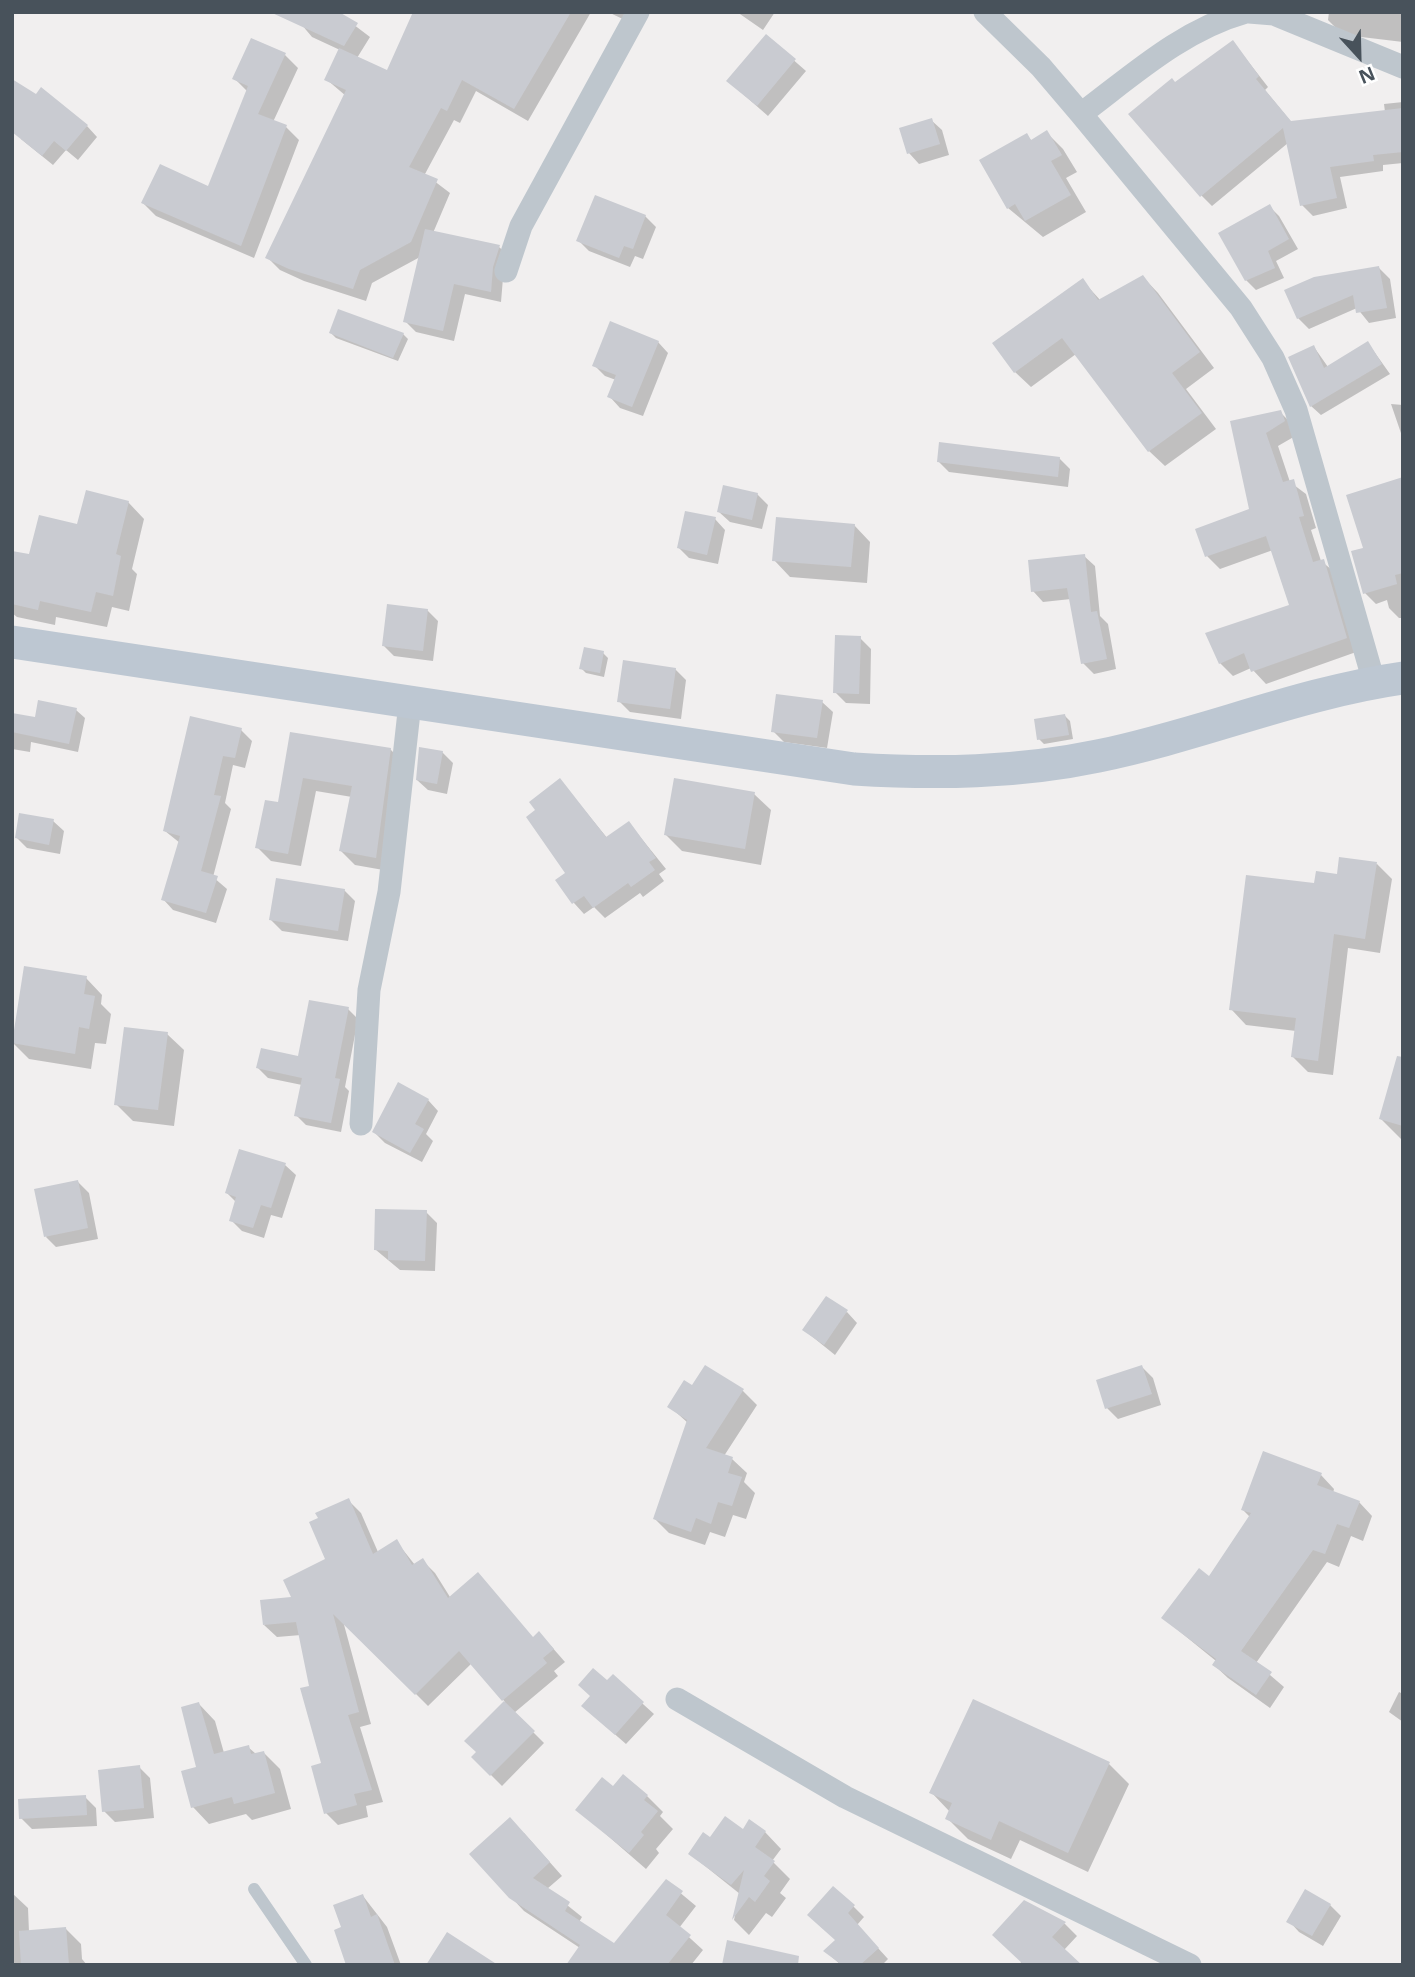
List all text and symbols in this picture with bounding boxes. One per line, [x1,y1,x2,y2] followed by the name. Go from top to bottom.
[1324,21,1394,91] north arrow
[1355,61,1379,90] text: N

